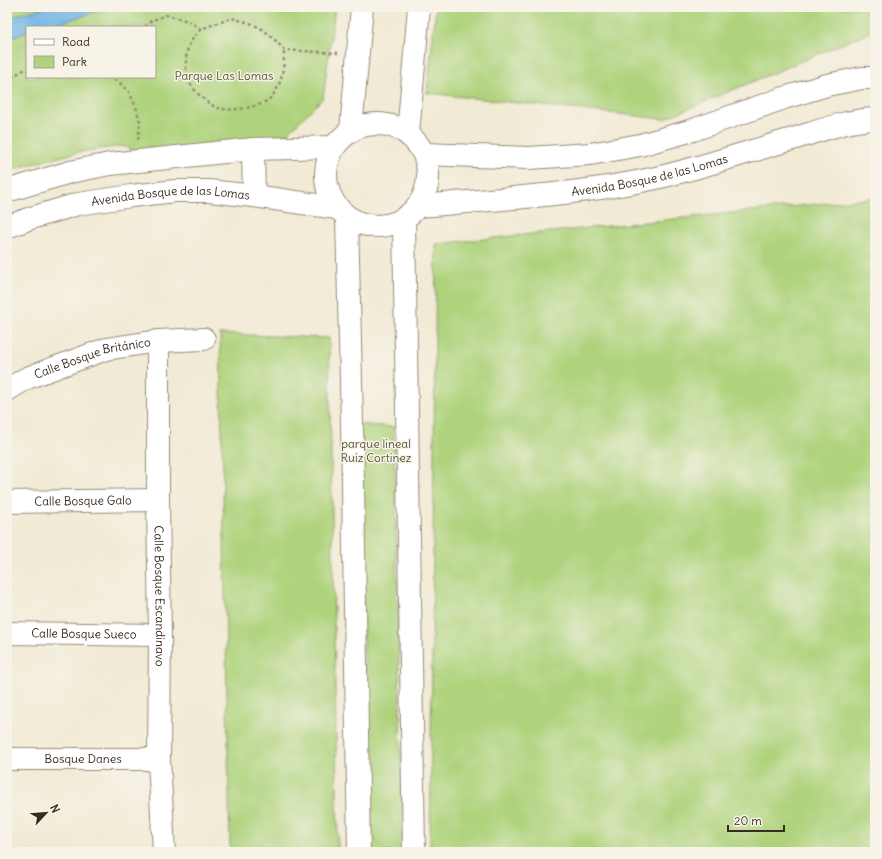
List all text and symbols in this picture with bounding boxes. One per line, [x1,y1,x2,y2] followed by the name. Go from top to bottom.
[26,26,156,78] legend
[62,34,90,49] text: Road
[62,54,87,69] text: Park
[174,68,274,83] park label: Parque Las Lomas
[571,151,729,199] street label: Avenida Bosque de las Lomas
[90,183,251,209] street label: Avenida Bosque de las Lomas
[32,334,152,382] street label: Calle Bosque Británico
[340,436,412,465] park label: parque lineal Ruiz Cortinez
[34,492,132,509] street label: Calle Bosque Galo
[151,525,168,667] street label: Calle Bosque Escandinavo
[31,625,137,642] street label: Calle Bosque Sueco
[44,751,122,766] street label: Bosque Danes
[26,793,66,833] north arrow
[47,802,63,815] text: N
[728,807,784,833] scale bar
[734,813,762,828] text: 20 m

